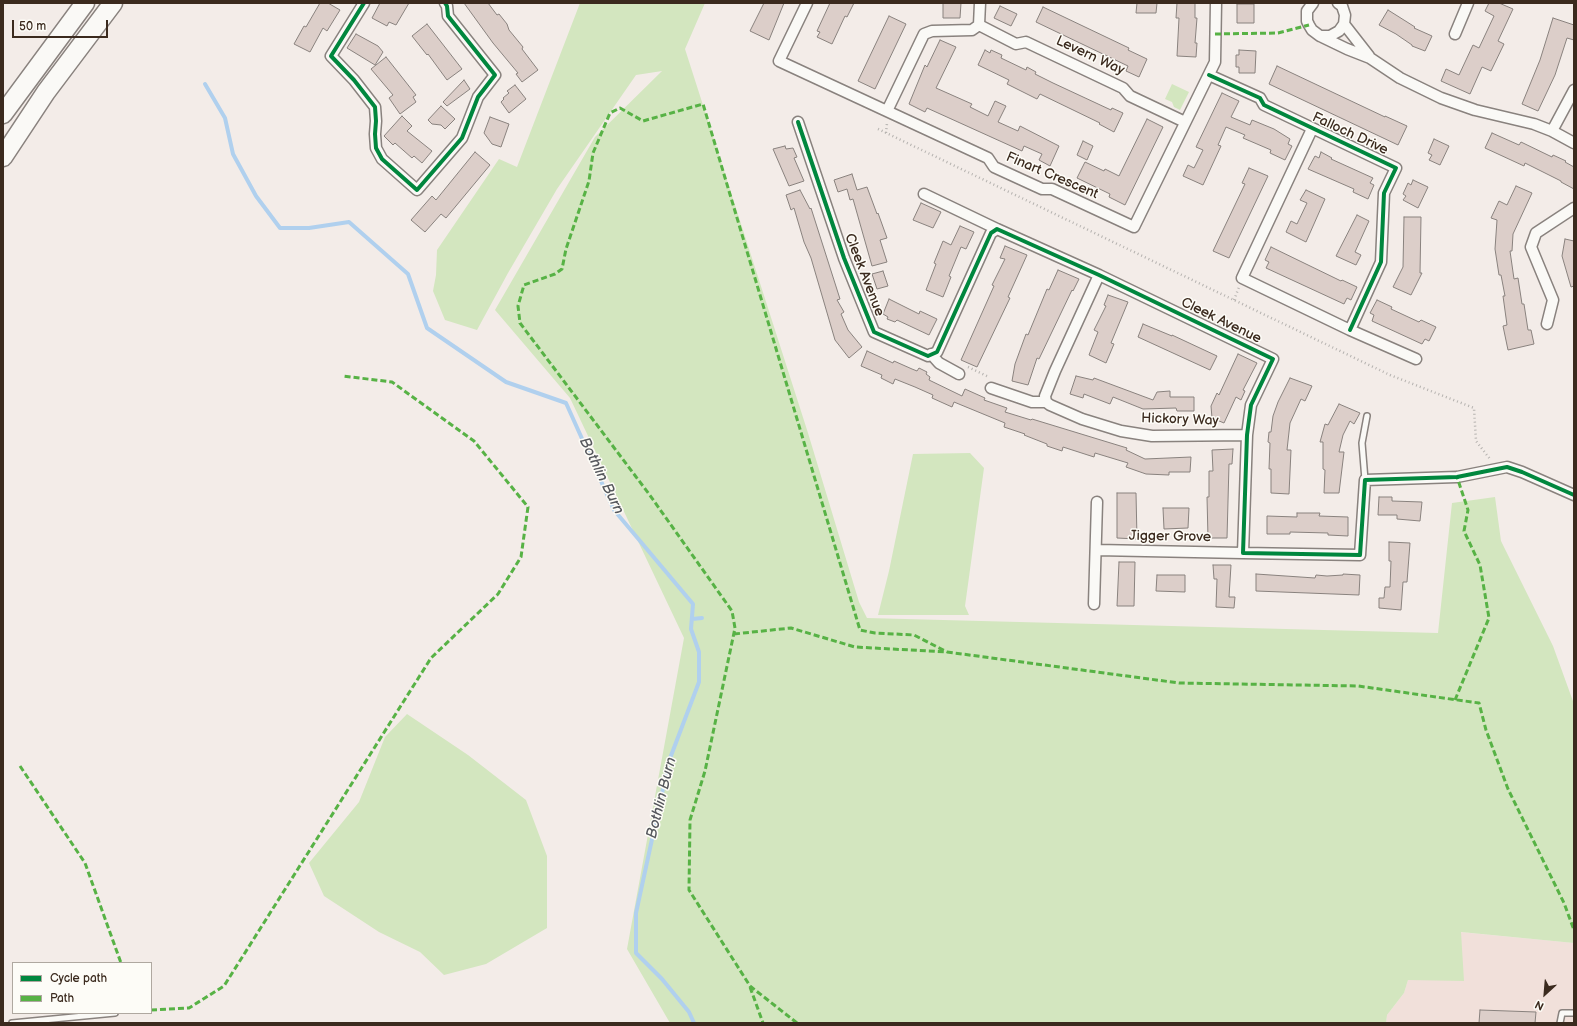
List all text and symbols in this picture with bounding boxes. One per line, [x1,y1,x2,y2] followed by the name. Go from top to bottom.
[14,12,110,38] scale bar
[19,19,46,34] text: 50 m
[1053,33,1127,79] street label: Levern Way
[1309,109,1391,159] street label: Falloch Drive
[1003,149,1101,203] street label: Finart Crescent
[841,231,887,319] street label: Cleek Avenue
[1178,294,1264,348] street label: Cleek Avenue
[1141,410,1219,430] street label: Hickory Way
[575,435,627,517] water label: Bothlin Burn
[1129,528,1211,546] street label: Jigger Grove
[643,755,681,841] water label: Bothlin Burn
[12,962,152,1014] legend
[50,971,107,986] text: Cycle path
[1525,974,1565,1014] north arrow
[50,991,74,1006] text: Path
[1533,998,1546,1013] text: N

